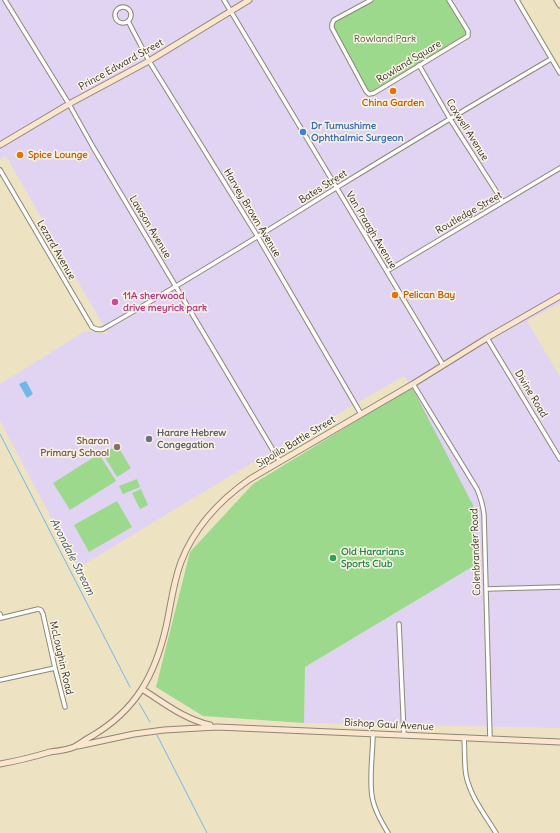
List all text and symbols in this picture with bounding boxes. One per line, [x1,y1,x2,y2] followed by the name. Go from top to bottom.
[354,33,416,45] park label: Rowland Park
[77,37,165,93] street label: Prince Edward Street
[374,38,444,86] street label: Rowland Square
[388,86,398,96] marker: China Garden
[362,97,424,109] place label: China Garden
[443,97,491,163] street label: Coxwell Avenue
[311,120,403,144] place label: Dr Tumushime Ophthalmic Surgeon
[298,127,308,137] marker: Dr Tumushime Ophthalmic Surgeon
[28,149,88,161] place label: Spice Lounge
[15,150,25,160] marker: Spice Lounge
[221,167,283,259] street label: Harvey Brown Avenue
[297,167,349,207] street label: Bates Street
[343,189,399,271] street label: Van Praagh Avenue
[434,189,504,237] street label: Routledge Street
[127,194,173,260] street label: Lawson Avenue
[34,218,78,282] street label: Lezard Avenue
[403,289,455,301] place label: Pelican Bay
[123,290,207,314] place label: 11A sherwood drive meyrick park
[390,290,400,300] marker: Pelican Bay
[110,297,120,307] marker: 11A sherwood drive meyrick park
[512,368,550,420] street label: Divine Road
[255,414,337,470] street label: Sipolilo Battle Street
[157,427,226,450] place label: Harare Hebrew Congegation
[144,434,154,444] marker: Harare Hebrew Congegation
[40,435,109,458] place label: Sharon Primary School
[112,442,122,452] marker: Sharon Primary School
[468,508,484,596] street label: Colenbrander Road
[47,516,97,598] water label: Avondale Stream
[341,546,404,570] place label: Old Hararians Sports Club
[328,553,338,563] marker: Old Hararians Sports Club
[47,620,75,696] street label: McLoughin Road
[344,717,434,733] street label: Bishop Gaul Avenue

